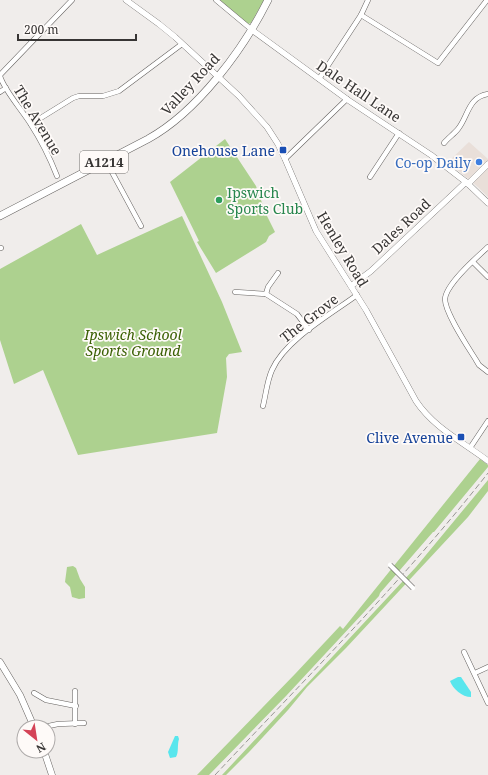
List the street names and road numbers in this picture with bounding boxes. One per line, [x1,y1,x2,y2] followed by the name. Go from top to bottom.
[156,49,224,119] street label: Valley Road
[313,56,405,126] street label: Dale Hall Lane
[10,81,66,159] street label: The Avenue
[80,151,128,173] road number: A1214
[368,194,435,258] street label: Dales Road
[313,208,373,291] street label: Henley Road
[276,289,342,347] street label: The Grove

